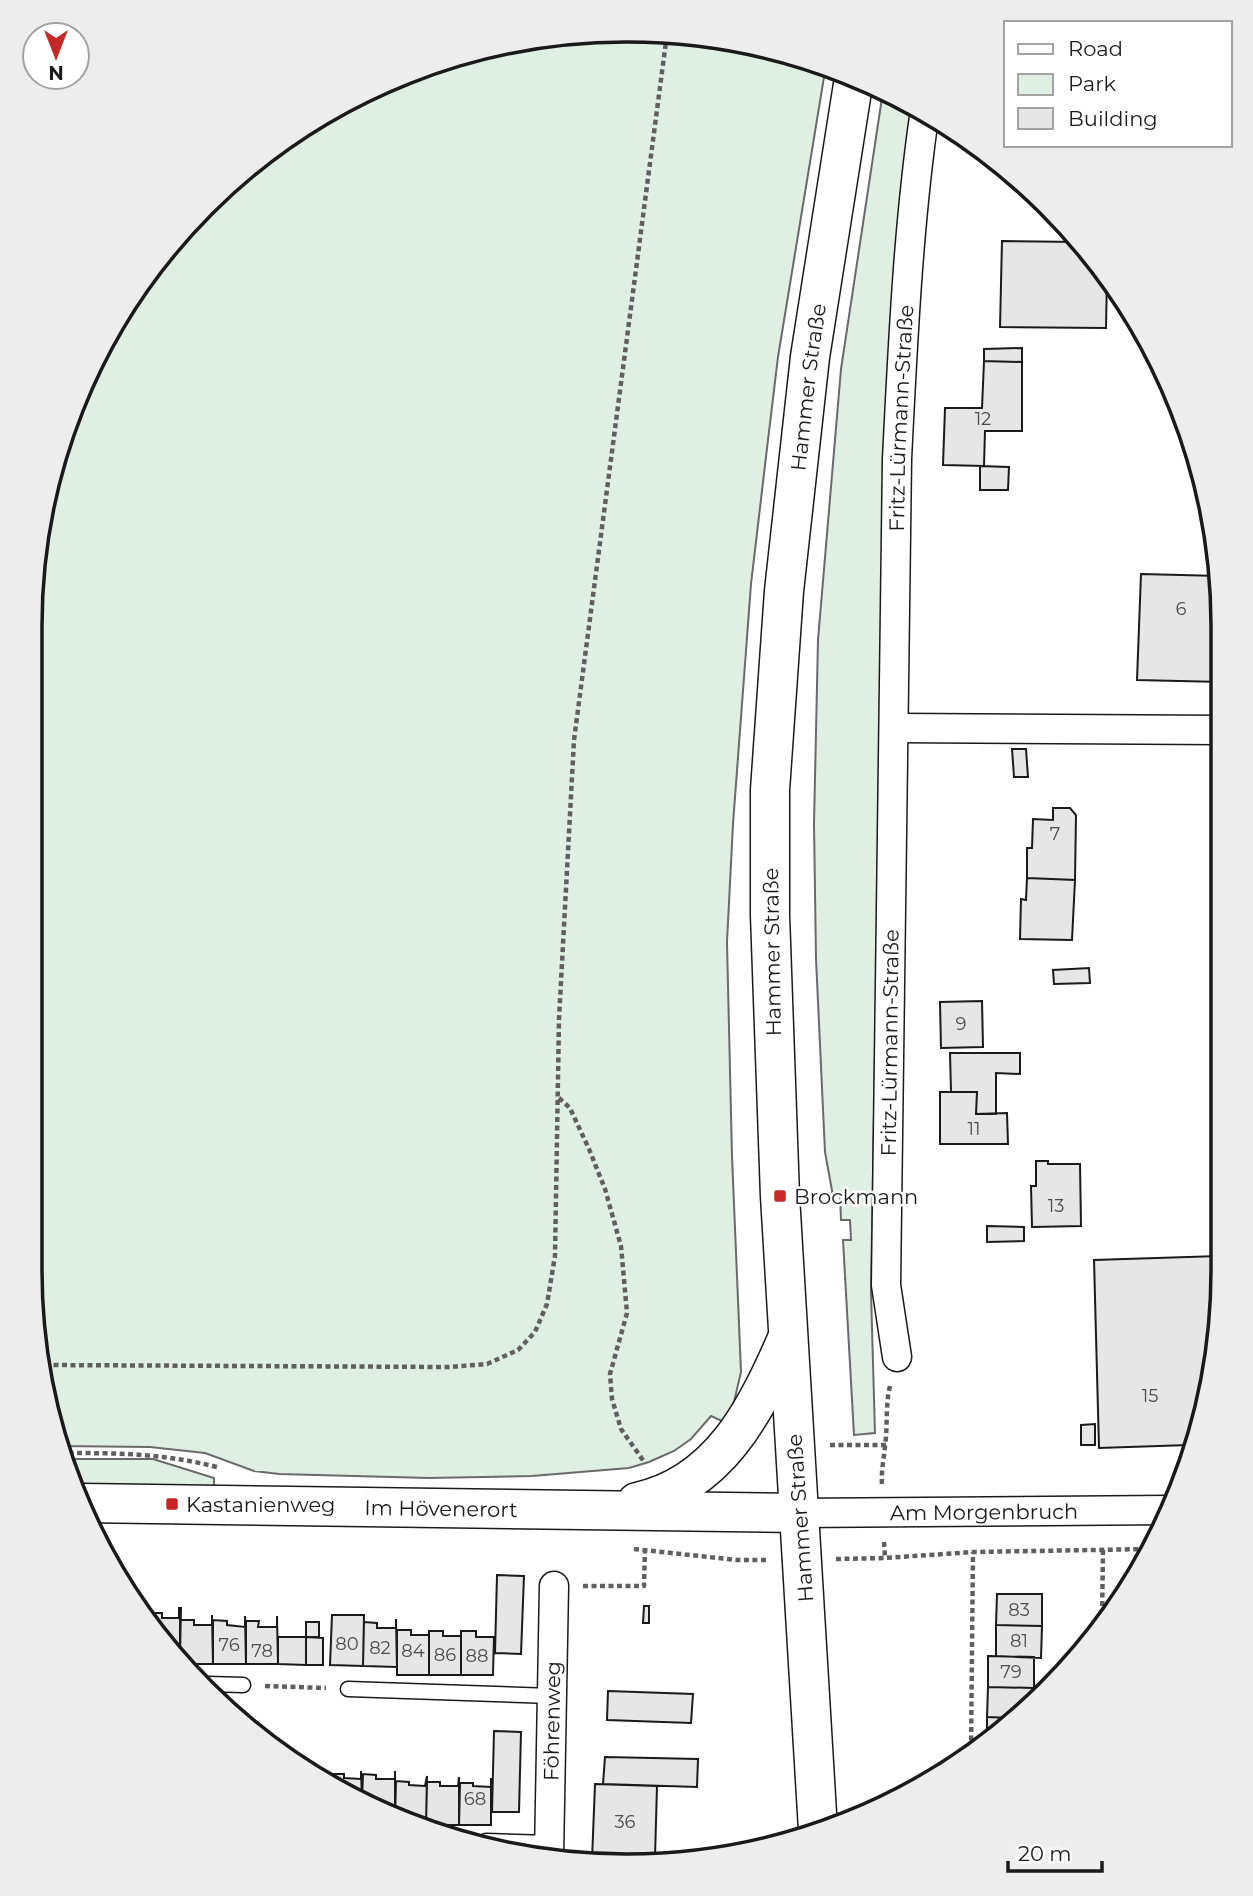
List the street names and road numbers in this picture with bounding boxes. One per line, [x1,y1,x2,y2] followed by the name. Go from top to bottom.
[785,302,831,472] street label: Hammer Straße
[884,304,918,532] street label: Fritz-Lürmann-Straße
[758,867,786,1037] street label: Hammer Straße
[875,929,903,1157] street label: Fritz-Lürmann-Straße
[782,1433,818,1603] street label: Hammer Straße
[364,1494,518,1522] street label: Im Hövenerort
[890,1498,1078,1525] street label: Am Morgenbruch
[538,1661,565,1781] street label: Föhrenweg

